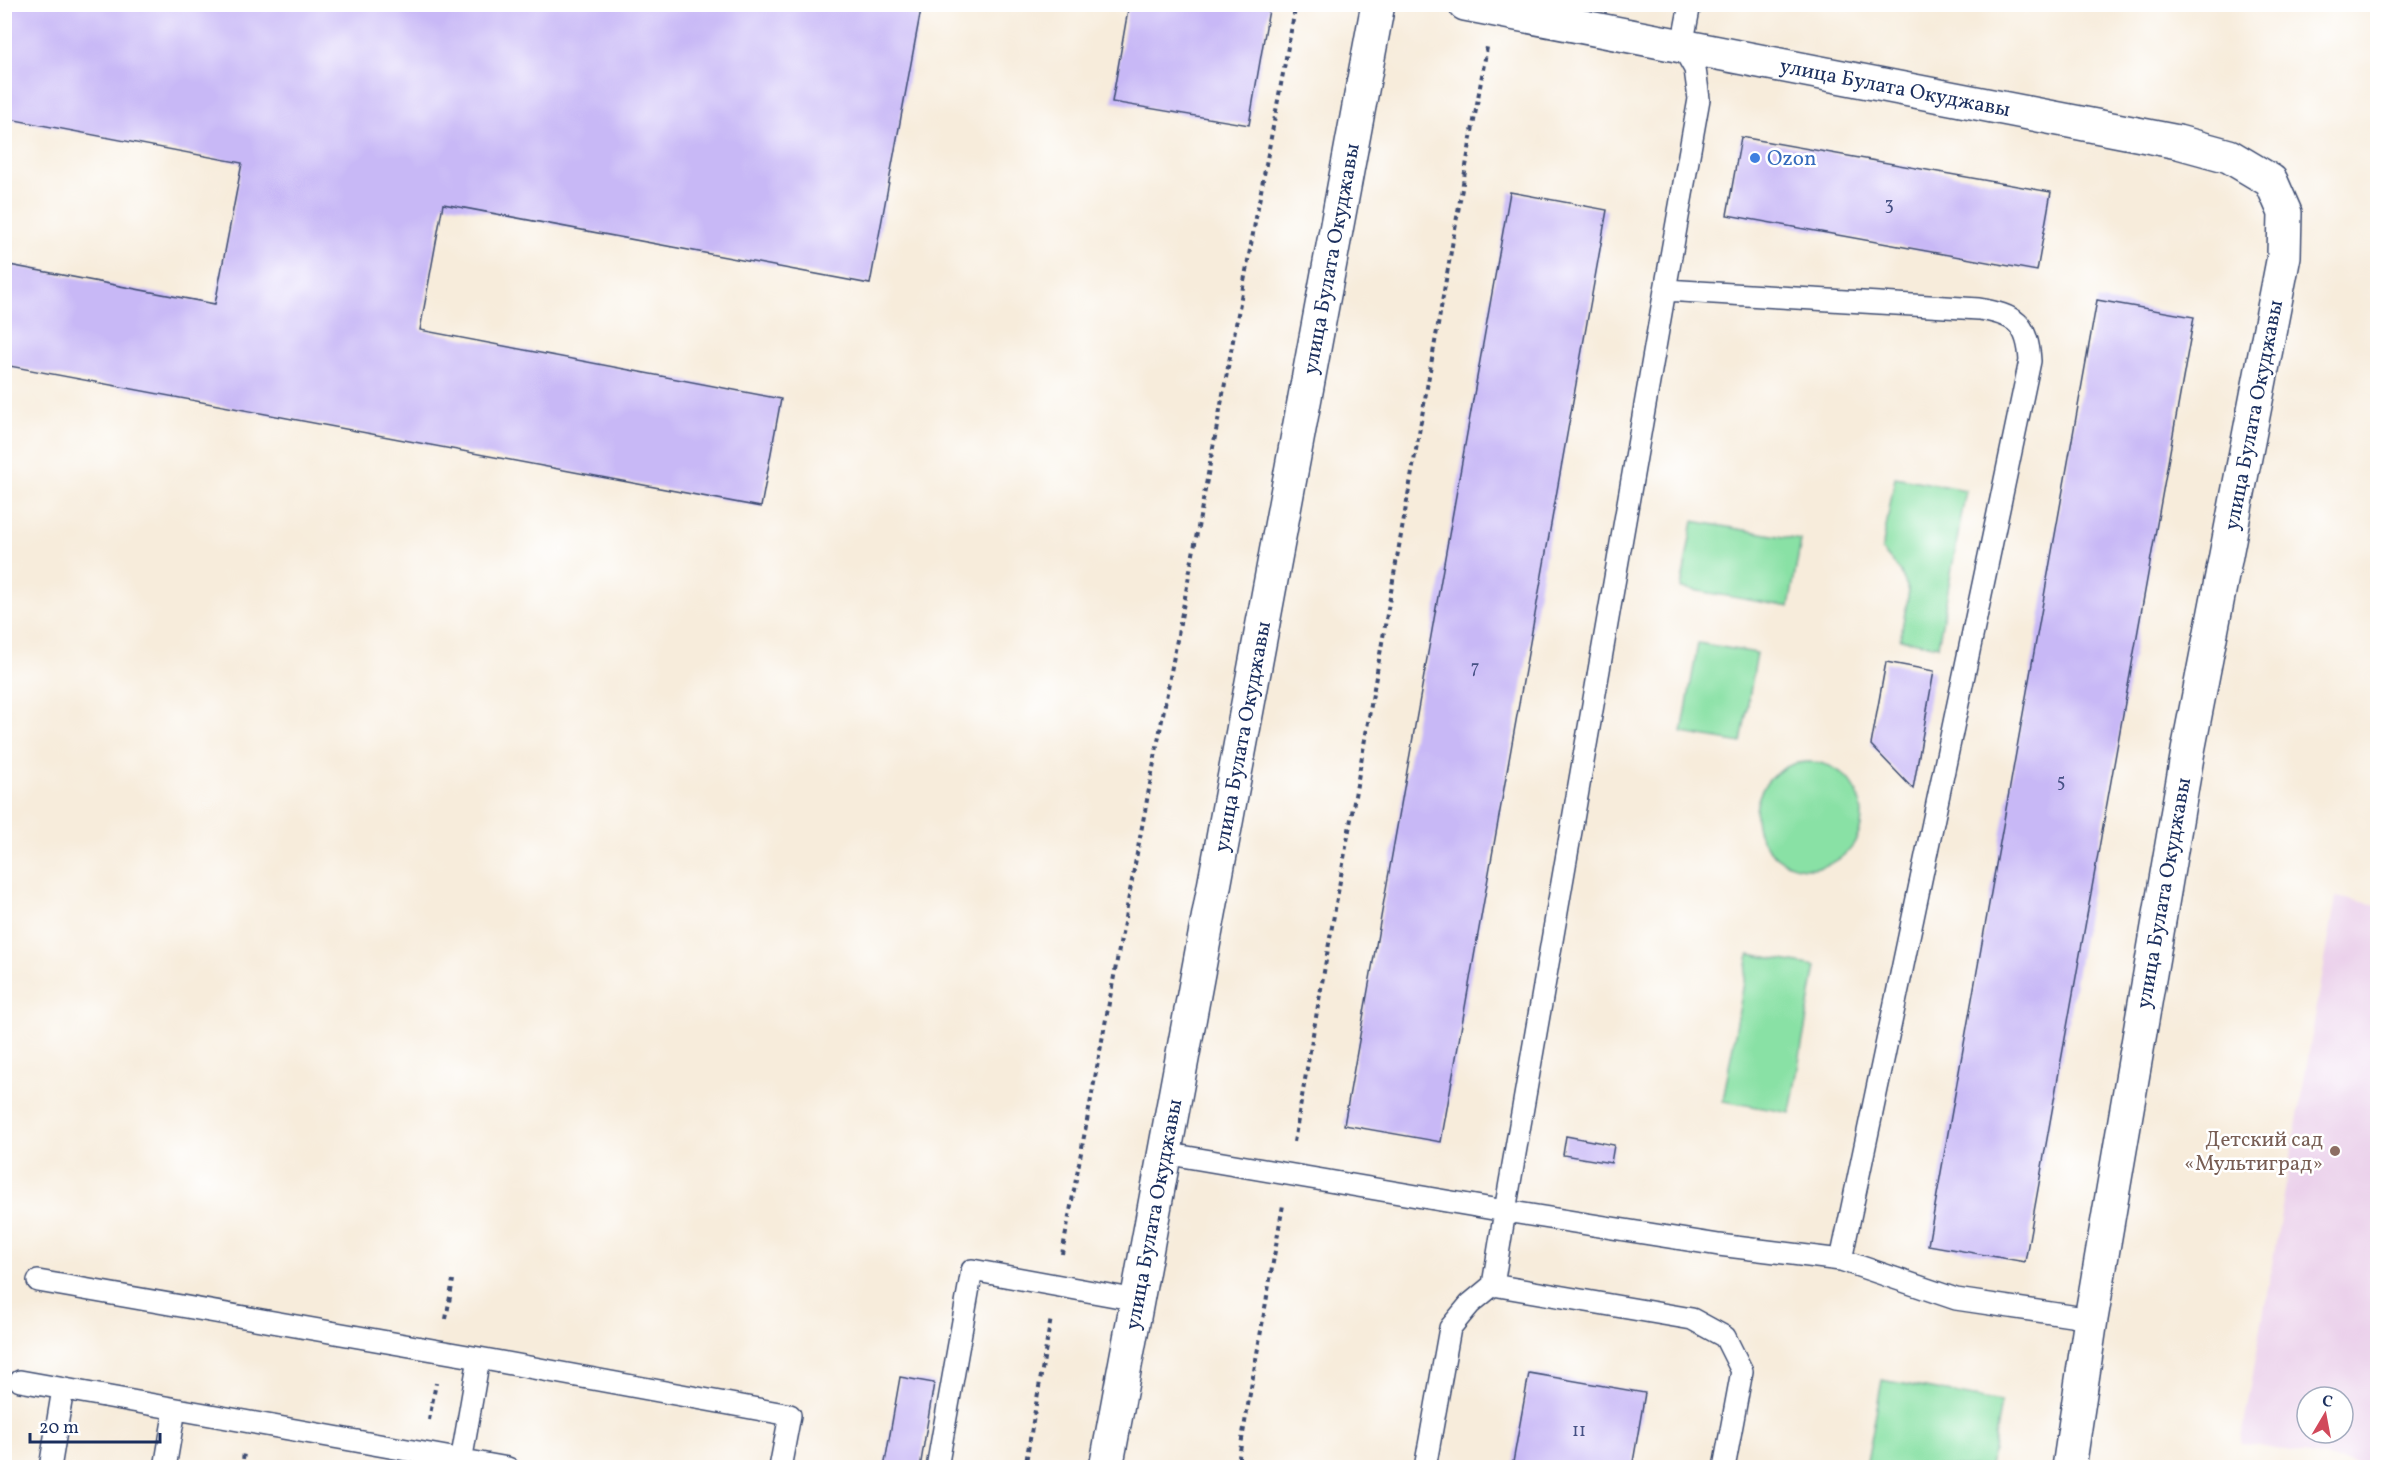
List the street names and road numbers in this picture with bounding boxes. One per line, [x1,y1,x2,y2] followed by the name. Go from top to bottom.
[1777,52,2013,125] street label: улица Булата Окуджавы
[1296,141,1368,377] street label: улица Булата Окуджавы
[2218,297,2291,533] street label: улица Булата Окуджавы
[1208,619,1279,855] street label: улица Булата Окуджавы
[2130,775,2199,1011] street label: улица Булата Окуджавы
[1119,1097,1190,1332] street label: улица Булата Окуджавы

